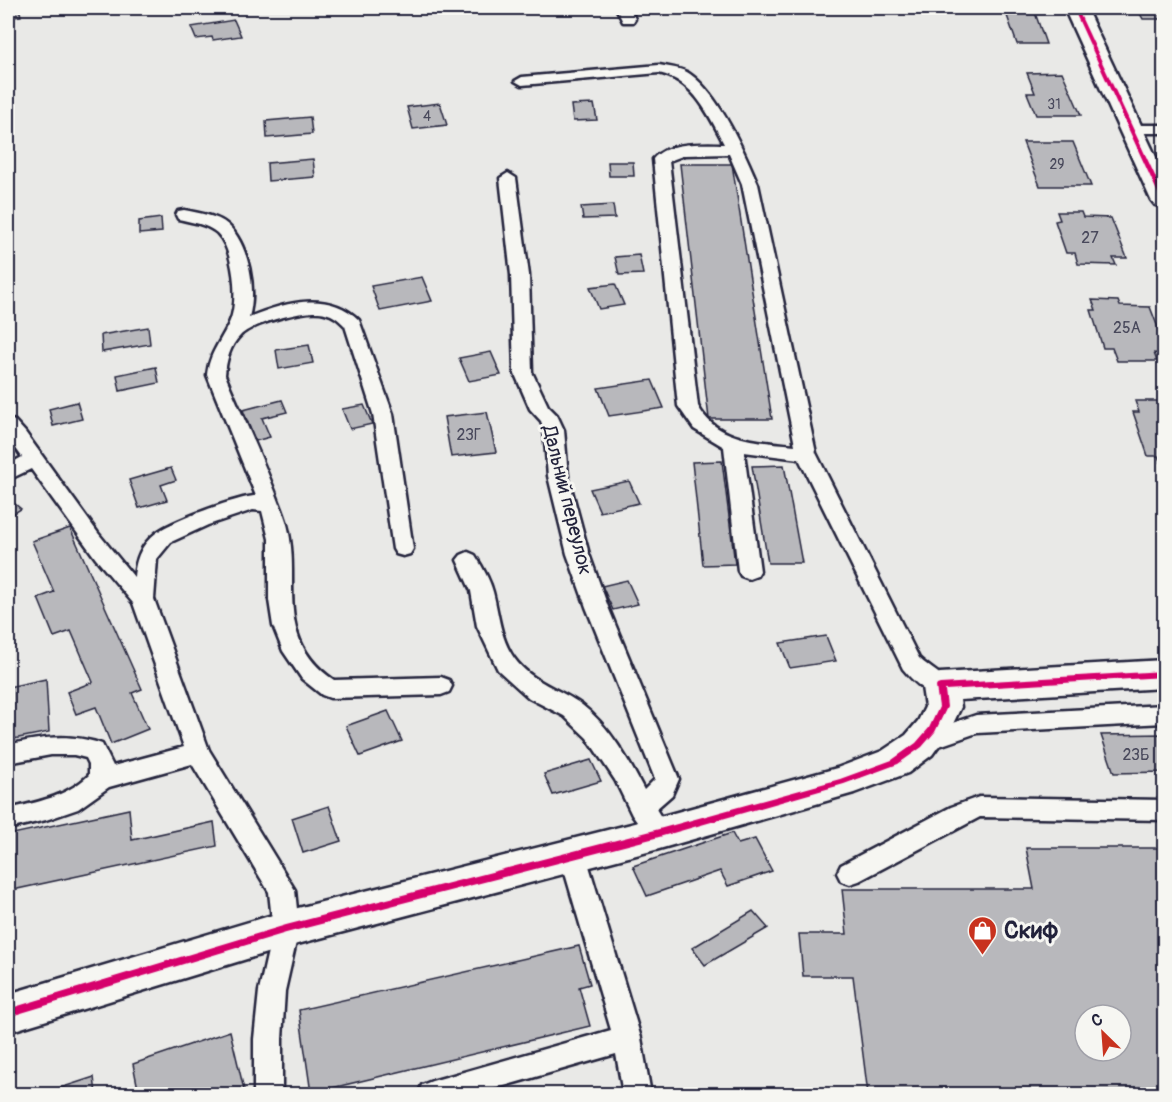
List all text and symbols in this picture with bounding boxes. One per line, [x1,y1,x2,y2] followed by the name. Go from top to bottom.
[1047,96,1061,113] house number: 31
[423,108,431,125] house number: 4
[1049,156,1065,173] house number: 29
[1081,228,1099,248] house number: 27
[1113,318,1141,338] house number: 25А
[537,422,598,578] street label: Дальний переулок
[456,425,482,445] house number: 23Г
[1123,745,1150,765] house number: 23Б
[967,914,999,956] shop icon: Скиф
[1004,916,1059,945] place label: Скиф
[1073,1003,1133,1063] north arrow
[1088,1009,1106,1031] text: С

